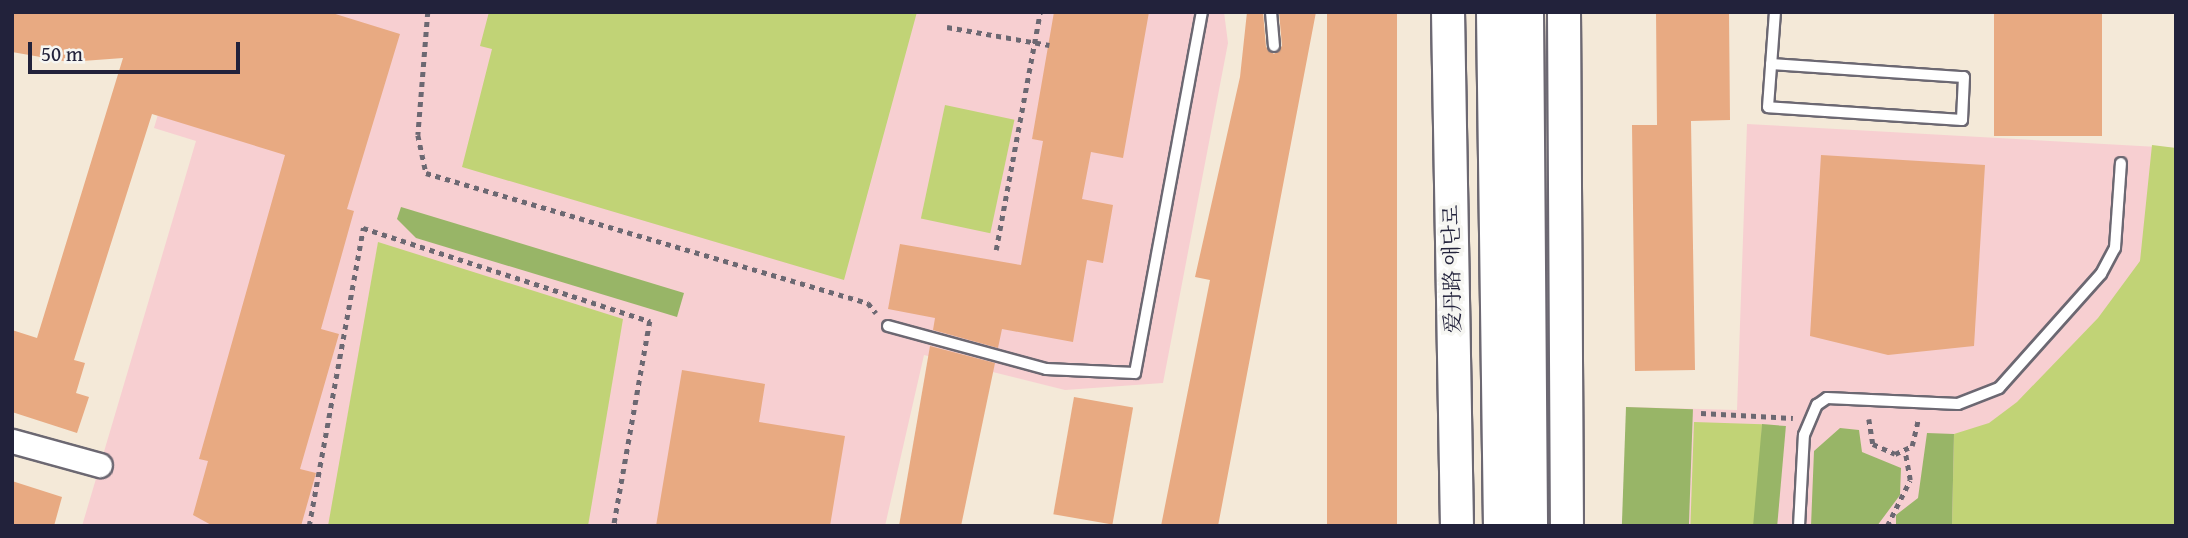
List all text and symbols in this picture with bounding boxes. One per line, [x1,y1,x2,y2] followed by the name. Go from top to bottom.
[32,28,243,72] scale bar
[41,38,83,69] text: 50 m
[1438,205,1466,333] street label: 爱丹路 애단로

